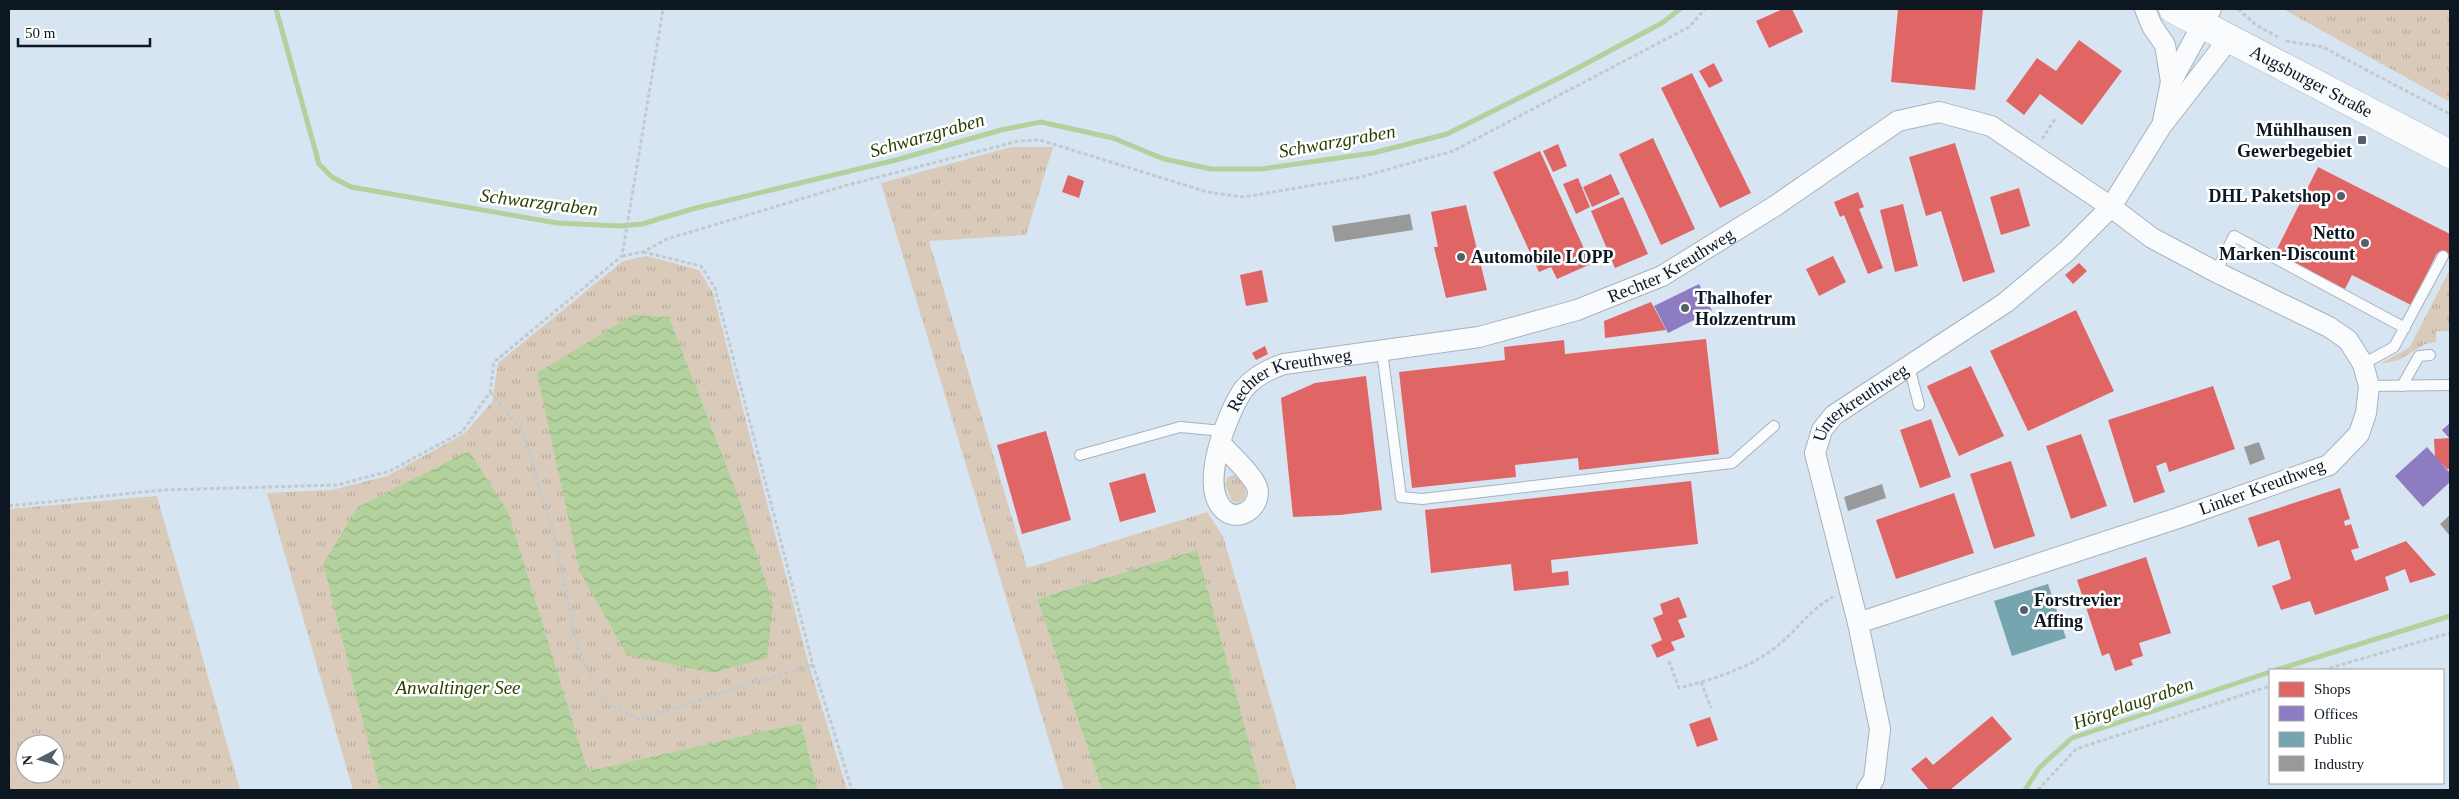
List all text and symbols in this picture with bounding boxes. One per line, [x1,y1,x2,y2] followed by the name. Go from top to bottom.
[18,15,150,47] scale bar
[25,25,56,41] text: 50 m
[2247,41,2376,122] street label: Augsburger Straße
[867,109,987,161] water label: Schwarzgraben
[1277,120,1397,162] water label: Schwarzgraben
[2237,120,2352,161] place label: Mühlhausen Gewerbegebiet
[2356,134,2368,146] marker: Mühlhausen Gewerbegebiet
[479,184,599,220] water label: Schwarzgraben
[2208,186,2331,206] place label: DHL Paketshop
[2335,190,2347,202] marker: DHL Paketshop
[2219,223,2355,264] place label: Netto Marken-Discount
[1605,224,1738,307] street label: Rechter Kreuthweg
[2359,237,2371,249] marker: Netto Marken-Discount
[1471,247,1614,267] place label: Automobile LOPP
[1455,251,1467,263] marker: Automobile LOPP
[1695,288,1796,329] place label: Thalhofer Holzzentrum
[1679,302,1691,314] marker: Thalhofer Holzzentrum
[1223,345,1353,415] street label: Rechter Kreuthweg
[1809,359,1912,444] street label: Unterkreuthweg
[2196,455,2328,519] street label: Linker Kreuthweg
[2034,590,2121,631] place label: Forstrevier Affing
[2018,604,2030,616] marker: Forstrevier Affing
[2269,669,2444,784] legend
[2069,673,2196,734] water label: Hörgelaugraben
[393,677,521,698] water label: Anwaltinger See
[2314,681,2351,697] text: Shops
[2314,706,2358,722] text: Offices
[2314,731,2353,747] text: Public
[15,734,65,784] north arrow
[20,754,36,766] text: N
[2314,756,2364,772] text: Industry

